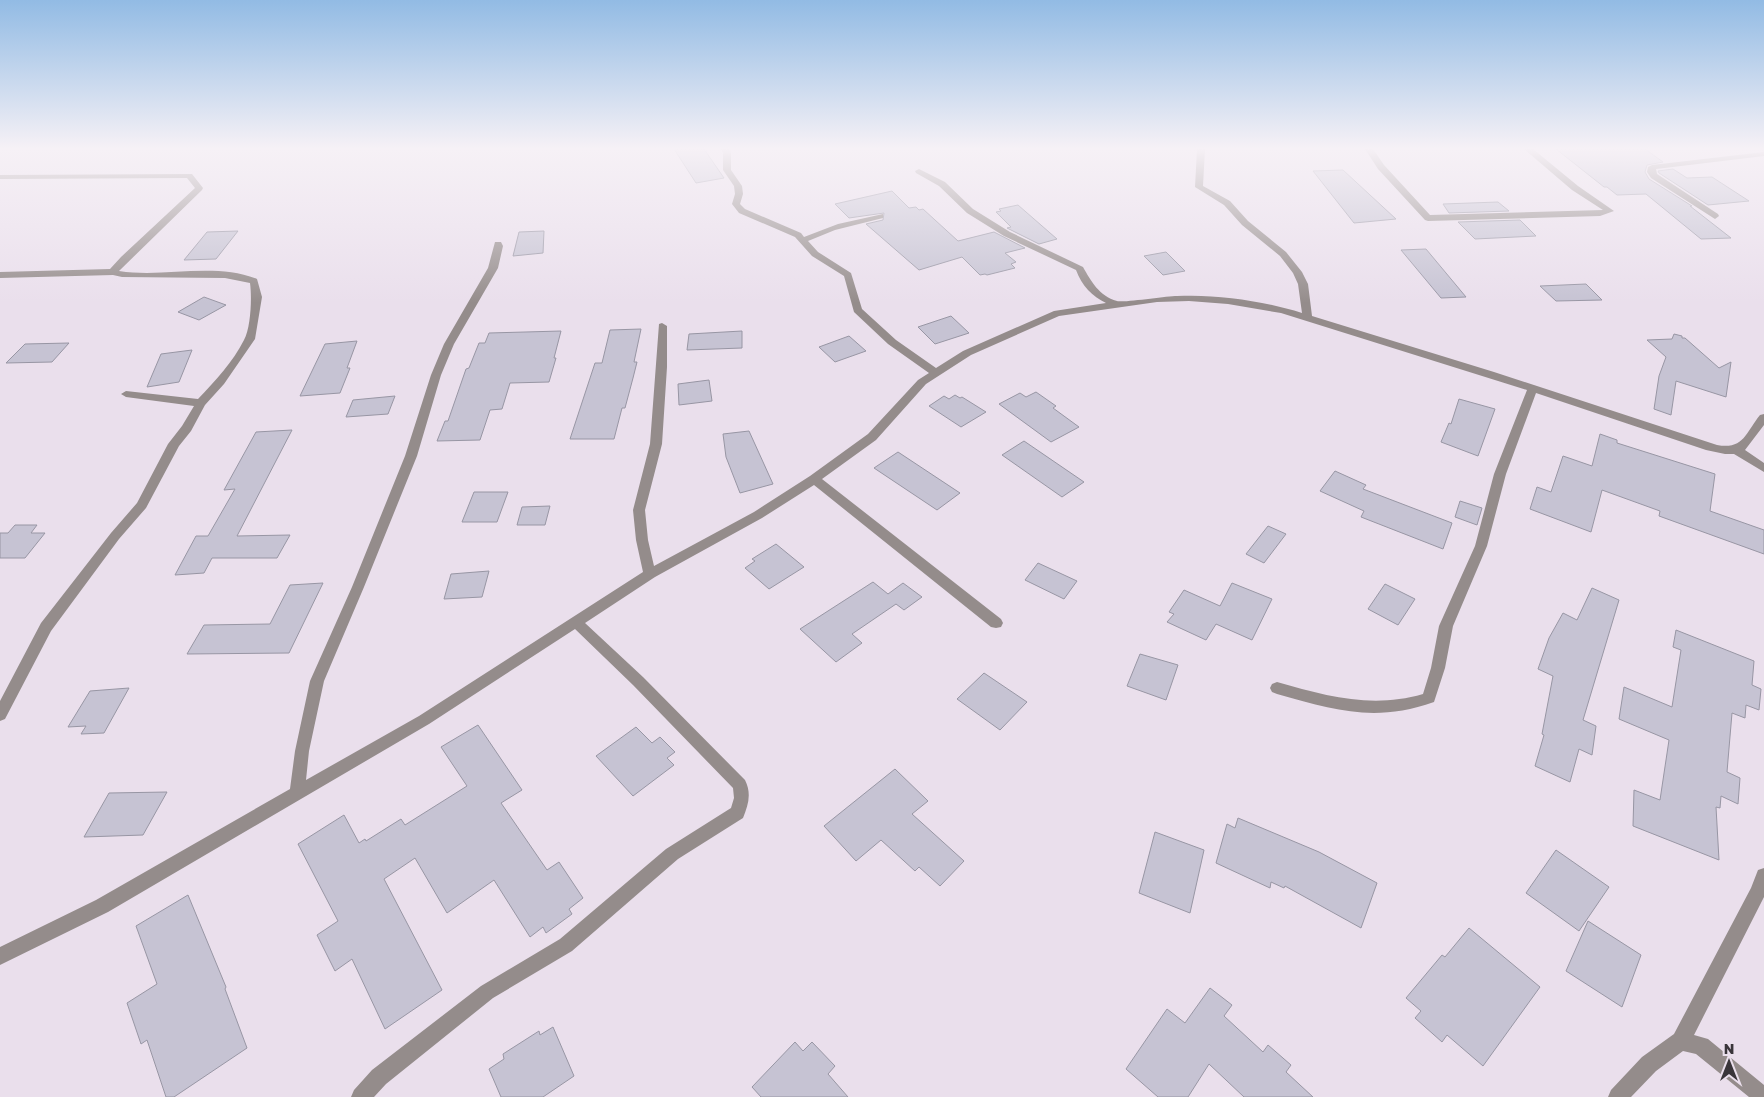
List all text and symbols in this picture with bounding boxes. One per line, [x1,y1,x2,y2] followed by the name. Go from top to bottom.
[1704,1037,1754,1087] north arrow
[1724,1040,1734,1057] text: N

